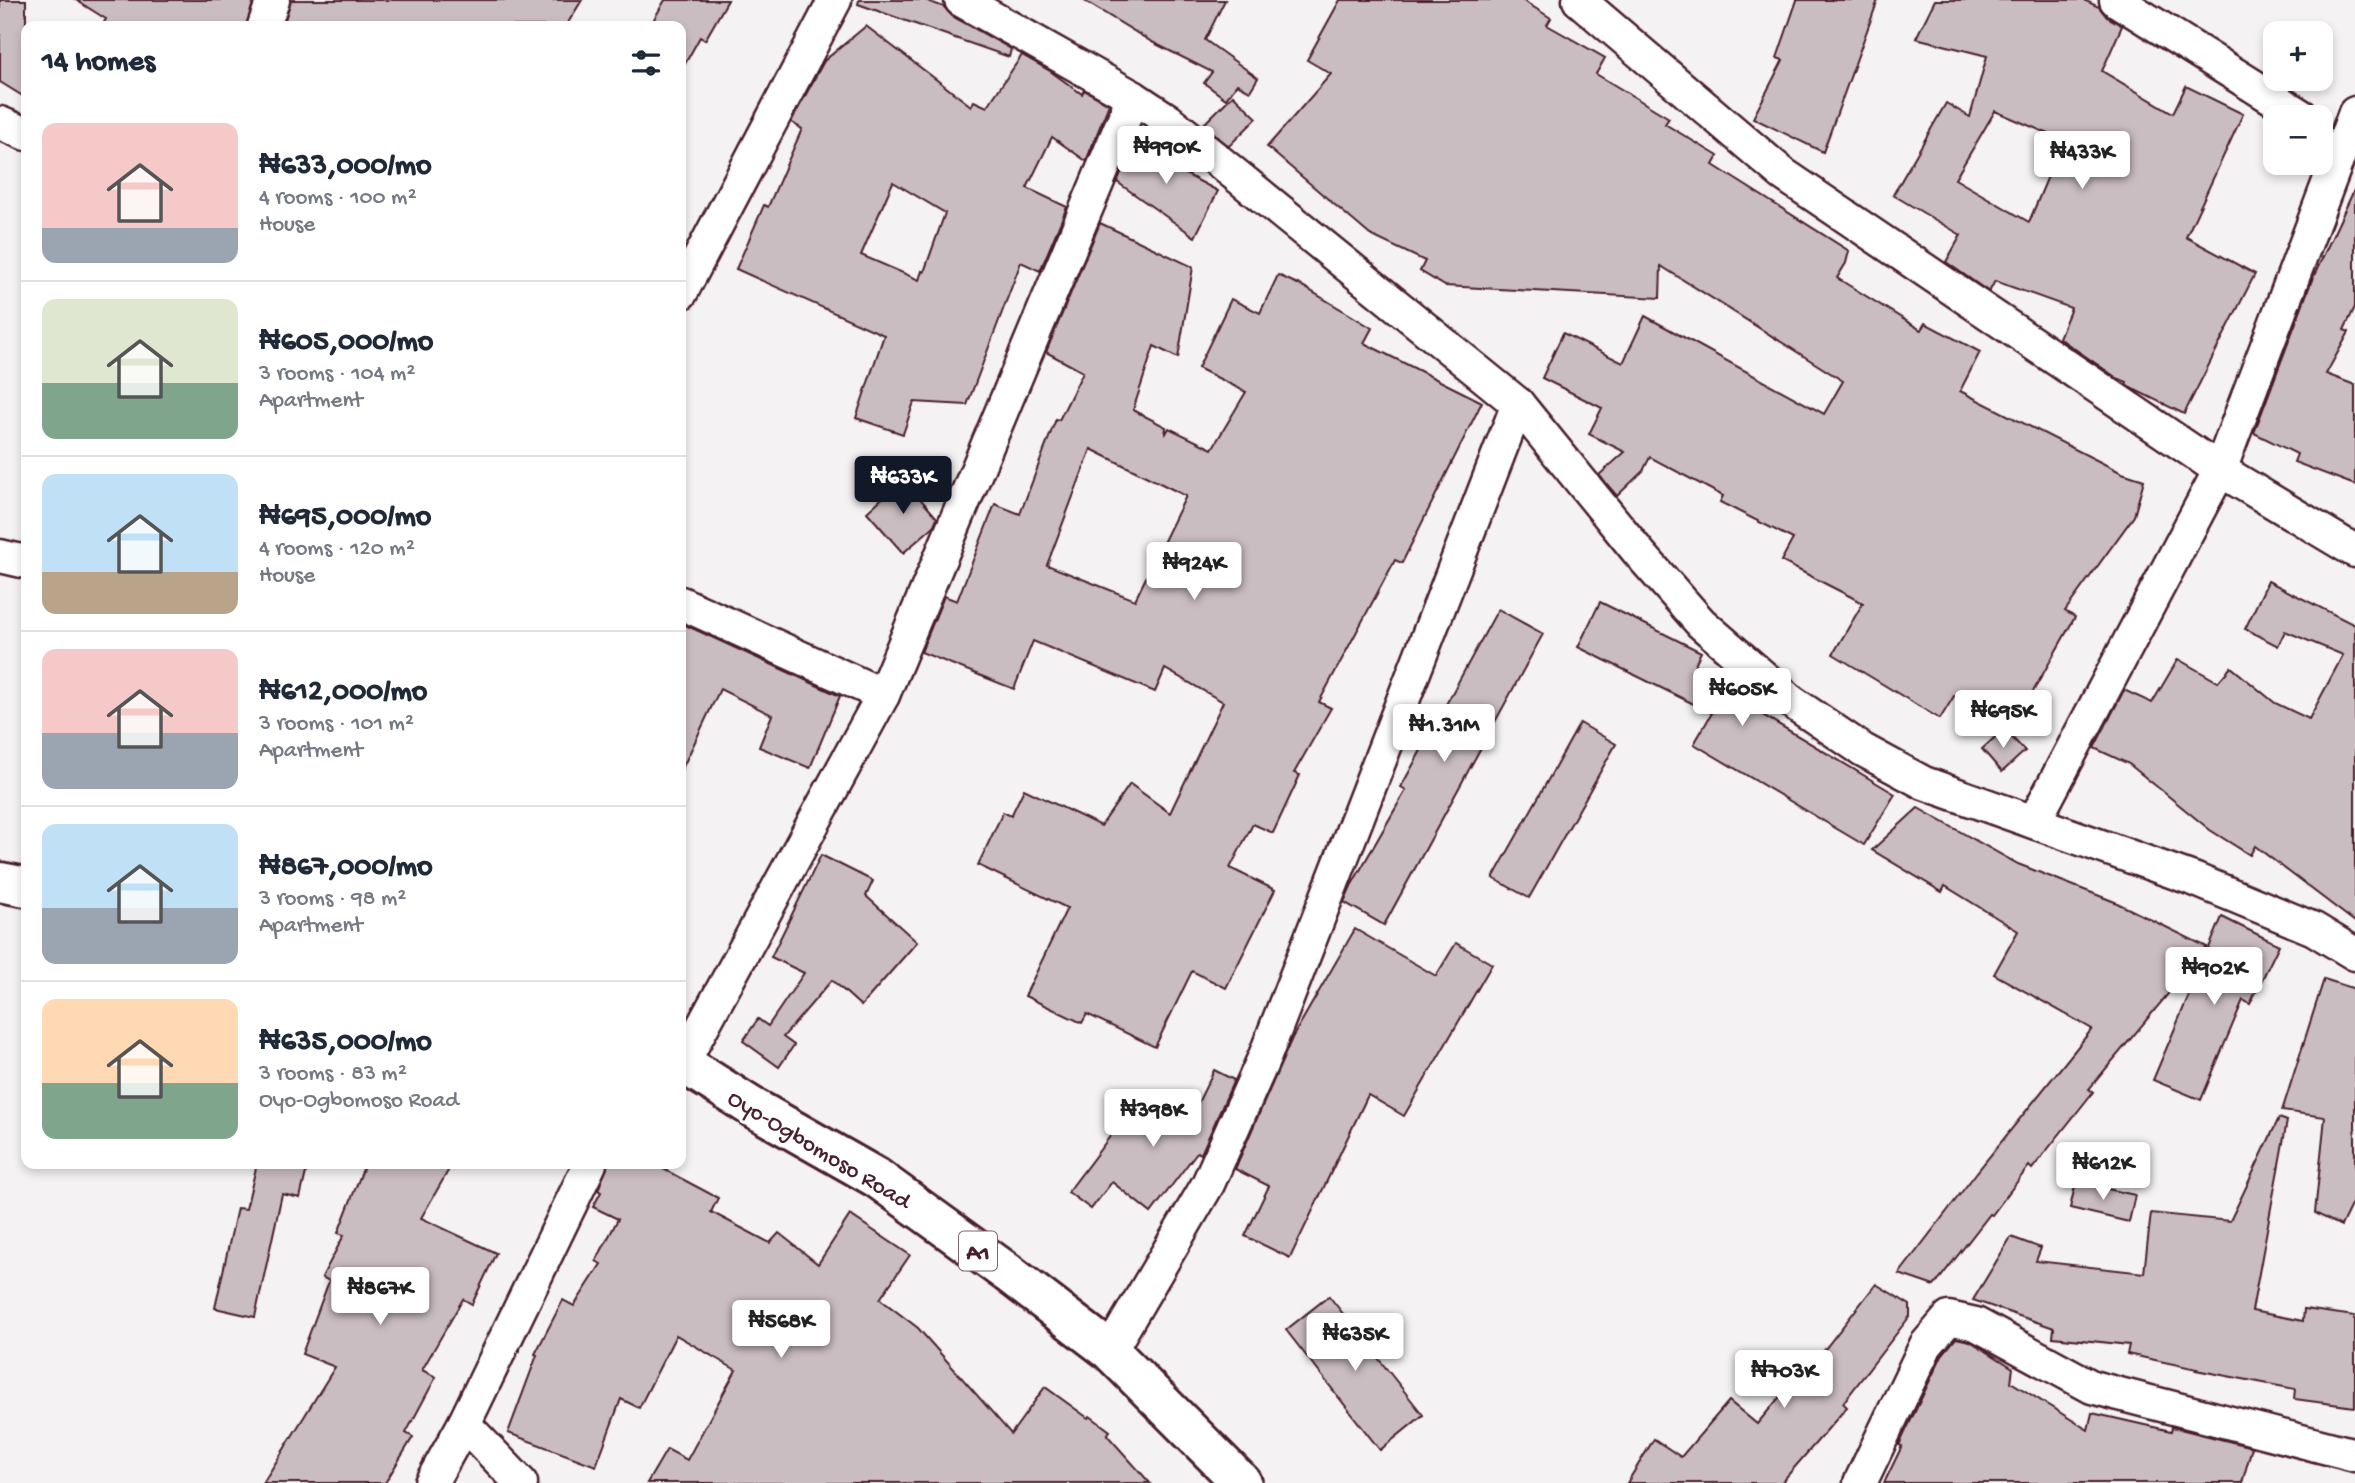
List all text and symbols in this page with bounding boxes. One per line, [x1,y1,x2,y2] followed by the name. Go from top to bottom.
[2263,21,2333,175] map controls
[2263,21,2333,91] button: +
[627,44,665,82] icon: filters
[42,46,155,81] text: 14 homes
[2263,105,2333,175] button: −
[1117,127,1215,186] pin: ₦990K
[2033,132,2131,191] pin: ₦433K
[1133,135,1199,162] text: ₦990K
[2050,140,2114,167] text: ₦433K
[259,150,432,185] text: ₦633,000/mo
[98,151,182,235] icon: home
[259,185,417,212] text: 4 rooms · 100 m²
[259,212,315,239] text: House
[259,326,433,361] text: ₦605,000/mo
[98,327,182,411] icon: home
[259,361,415,388] text: 3 rooms · 104 m²
[259,388,363,415] text: Apartment
[854,456,952,516] pin: ₦633K
[871,465,935,492] text: ₦633K
[259,501,431,536] text: ₦695,000/mo
[98,502,182,586] icon: home
[259,536,415,563] text: 4 rooms · 120 m²
[1145,542,1243,602] pin: ₦924K
[1163,551,1225,578] text: ₦924K
[259,563,315,590] text: House
[1693,668,1791,728] pin: ₦605K
[259,676,427,711] text: ₦612,000/mo
[98,677,182,761] icon: home
[1709,677,1775,704] text: ₦605K
[1954,690,2052,750] pin: ₦695K
[1971,699,2035,726] text: ₦695K
[1387,704,1501,764] pin: ₦1.31M
[259,711,414,738] text: 3 rooms · 101 m²
[1409,713,1479,740] text: ₦1.31M
[259,738,363,765] text: Apartment
[259,851,433,886] text: ₦867,000/mo
[98,852,182,936] icon: home
[259,886,406,913] text: 3 rooms · 98 m²
[259,913,363,940] text: Apartment
[2165,948,2263,1007] pin: ₦902K
[2181,956,2247,983] text: ₦902K
[259,1026,432,1061] text: ₦635,000/mo
[98,1027,182,1111] icon: home
[259,1061,407,1088] text: 3 rooms · 83 m²
[721,1085,917,1218] street label: Oyo-Ogbomoso Road
[259,1088,459,1115] text: Oyo-Ogbomoso Road
[1104,1090,1202,1149] pin: ₦398K
[1120,1098,1186,1125] text: ₦398K
[2054,1142,2152,1202] pin: ₦612K
[2072,1151,2134,1178] text: ₦612K
[959,1232,997,1270] road number: A1
[331,1268,429,1327] pin: ₦867K
[347,1276,413,1303] text: ₦867K
[732,1300,830,1360] pin: ₦568K
[748,1309,814,1336] text: ₦568K
[1306,1314,1404,1373] pin: ₦635K
[1323,1322,1387,1349] text: ₦635K
[1735,1350,1833,1410] pin: ₦703K
[1751,1359,1817,1386] text: ₦703K

